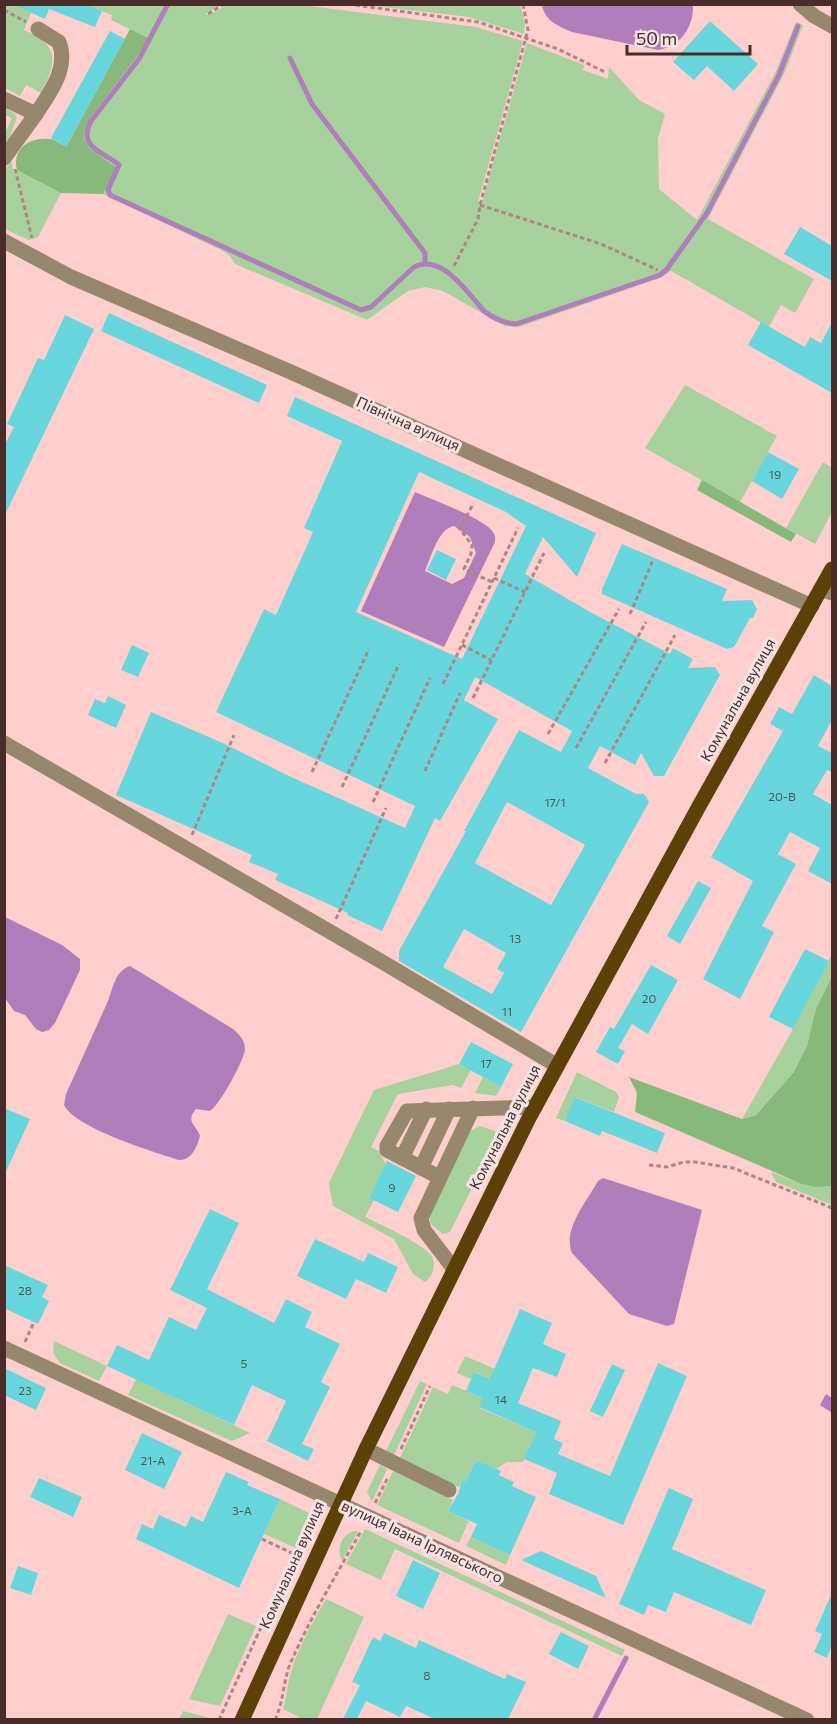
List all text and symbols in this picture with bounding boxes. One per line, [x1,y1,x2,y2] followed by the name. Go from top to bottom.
[627,18,750,56] scale bar
[636,27,677,49] text: 50 m
[354,392,463,454] street label: Північна вулиця
[769,467,781,481] house number: 19
[696,635,778,764] street label: Комунальна вулиця
[768,789,796,803] house number: 20-В
[544,795,566,809] house number: 17/1
[509,931,521,945] house number: 13
[642,991,656,1005] house number: 20
[502,1004,512,1018] house number: 11
[480,1056,492,1070] house number: 17
[465,1061,543,1192] street label: Комунальна вулиця
[388,1180,396,1194] house number: 9
[18,1283,32,1297] house number: 28
[241,1356,248,1370] house number: 5
[18,1383,32,1397] house number: 23
[495,1392,507,1406] house number: 14
[141,1453,165,1467] house number: 21-A
[339,1496,506,1586] street label: вулиця Івана Ірлявського
[255,1498,327,1631] street label: Комунальна вулиця
[232,1503,252,1517] house number: 3-А
[423,1668,431,1682] house number: 8

